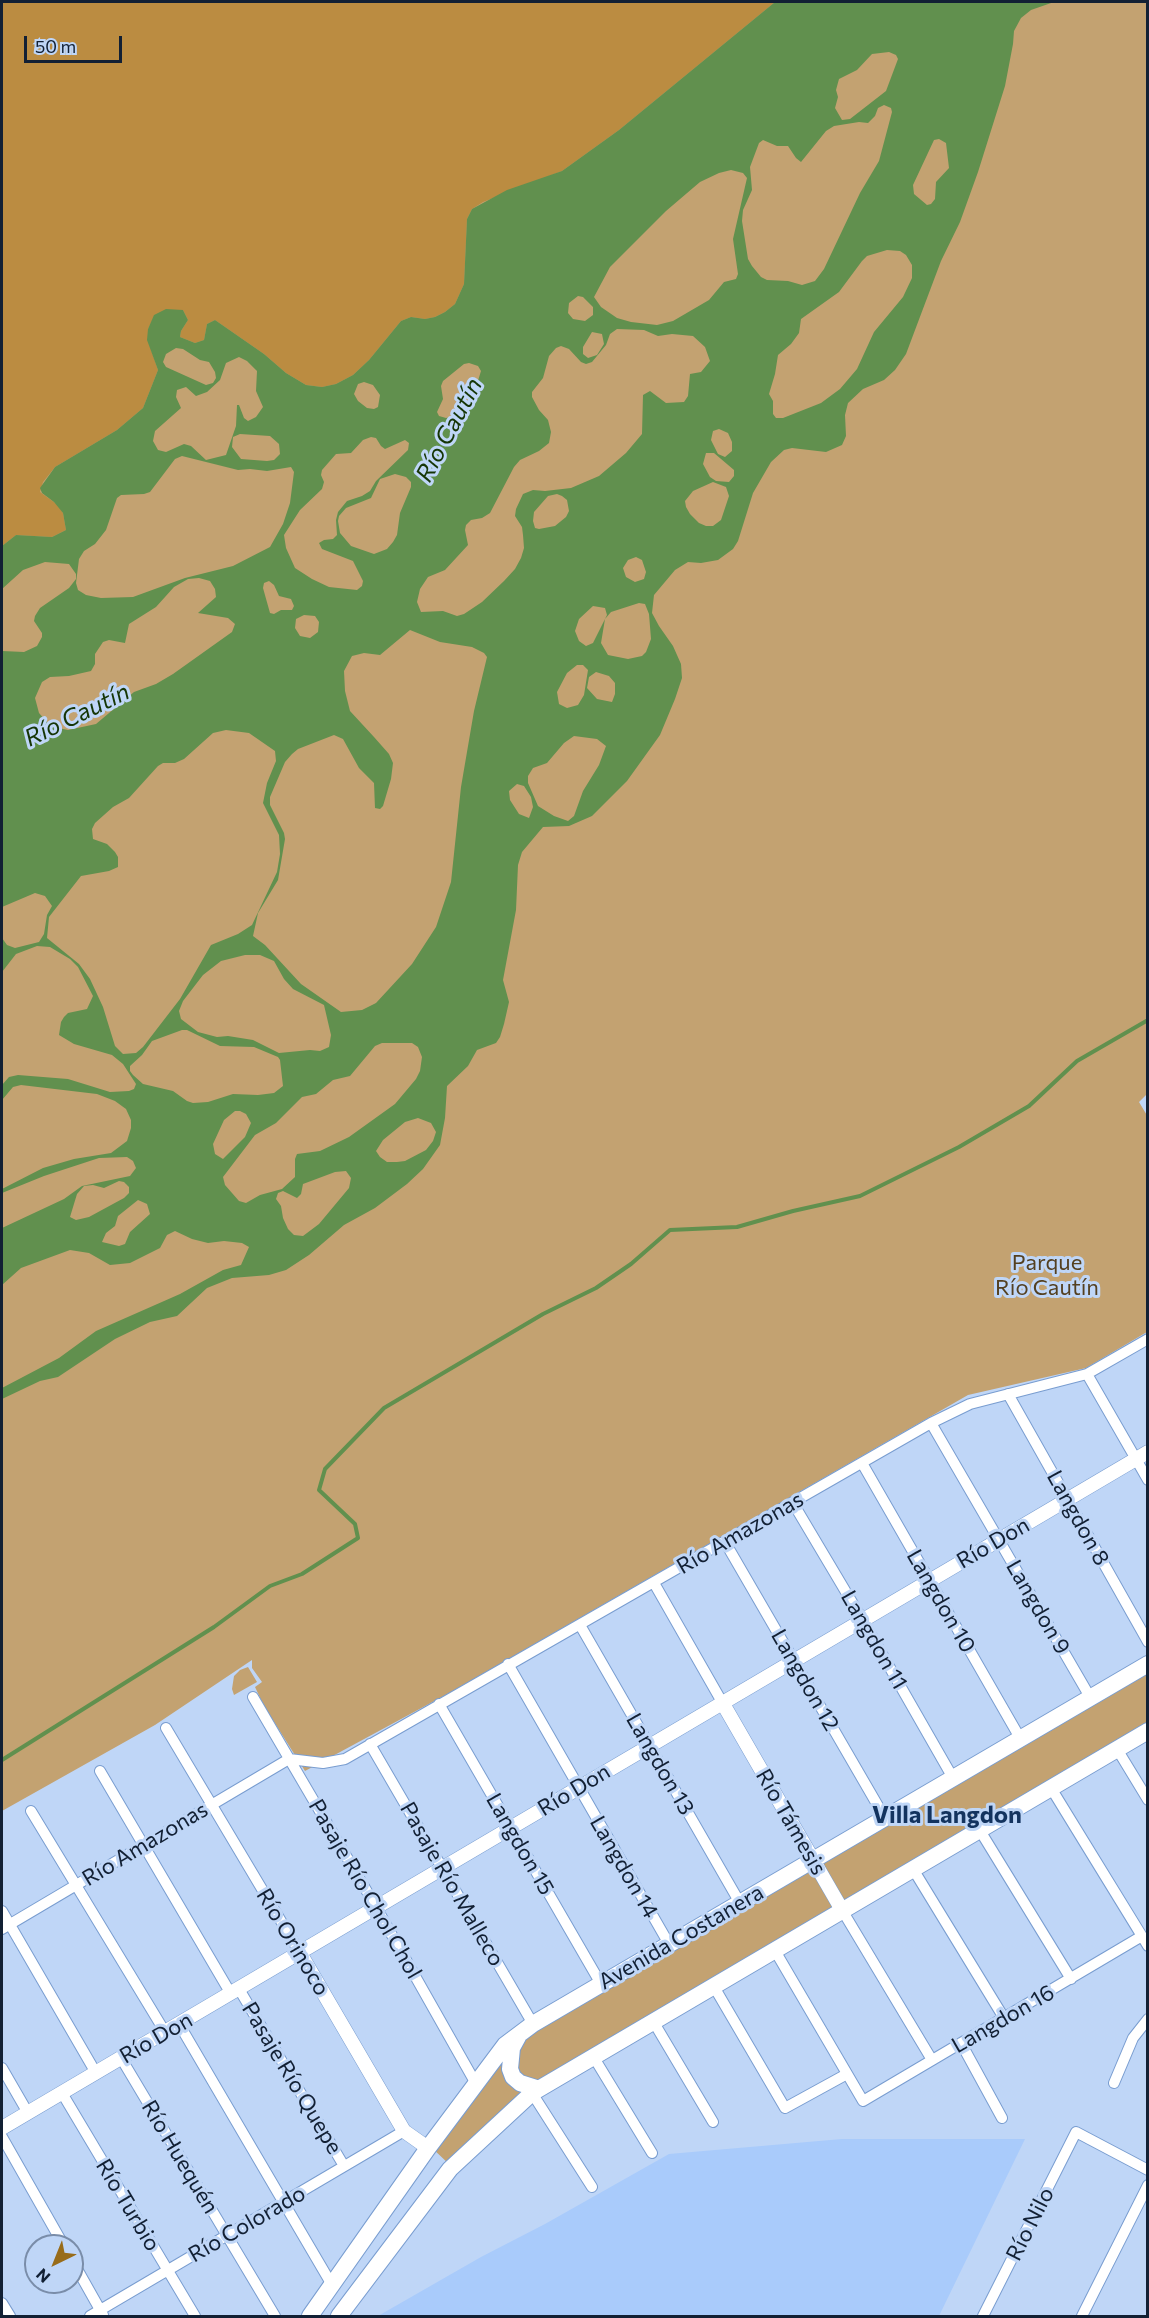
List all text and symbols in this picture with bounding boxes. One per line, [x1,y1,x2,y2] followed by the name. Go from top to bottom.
[27,24,124,62] scale bar
[35,35,76,57] text: 50 m
[410,373,488,487] water label: Río Cautín
[20,677,134,753] water label: Río Cautín
[995,1250,1099,1302] park label: Parque Río Cautín
[1041,1466,1115,1570] street label: Langdon 8
[672,1486,808,1580] street label: Río Amazonas
[952,1512,1034,1574] street label: Río Don
[901,1545,981,1657] street label: Langdon 10
[1000,1555,1076,1659] street label: Langdon 9
[835,1586,913,1694] street label: Langdon 11
[765,1625,845,1735] street label: Langdon 12
[620,1708,700,1820] street label: Langdon 13
[533,1758,615,1822] street label: Río Don
[750,1764,832,1880] street label: Río Támesis
[480,1788,560,1900] street label: Langdon 15
[303,1794,427,1984] street label: Pasaje Río Chol Chol
[77,1796,213,1892] street label: Río Amazonas
[394,1797,510,1971] street label: Pasaje Río Malleco
[872,1801,1022,1829] district label: Villa Langdon
[584,1811,664,1923] street label: Langdon 14
[594,1879,768,1995] street label: Avenida Costanera
[251,1884,335,2000] street label: Río Orinoco
[947,1979,1059,2059] street label: Langdon 16
[236,1997,348,2159] street label: Pasaje Río Quepe
[115,2007,197,2069] street label: Río Don
[136,2096,224,2218] street label: Río Huequén
[90,2154,166,2256] street label: Río Turbio
[184,2180,310,2268] street label: Río Colorado
[1000,2183,1060,2265] street label: Río Nilo
[24,2234,84,2294] north arrow
[32,2265,54,2287] text: N

